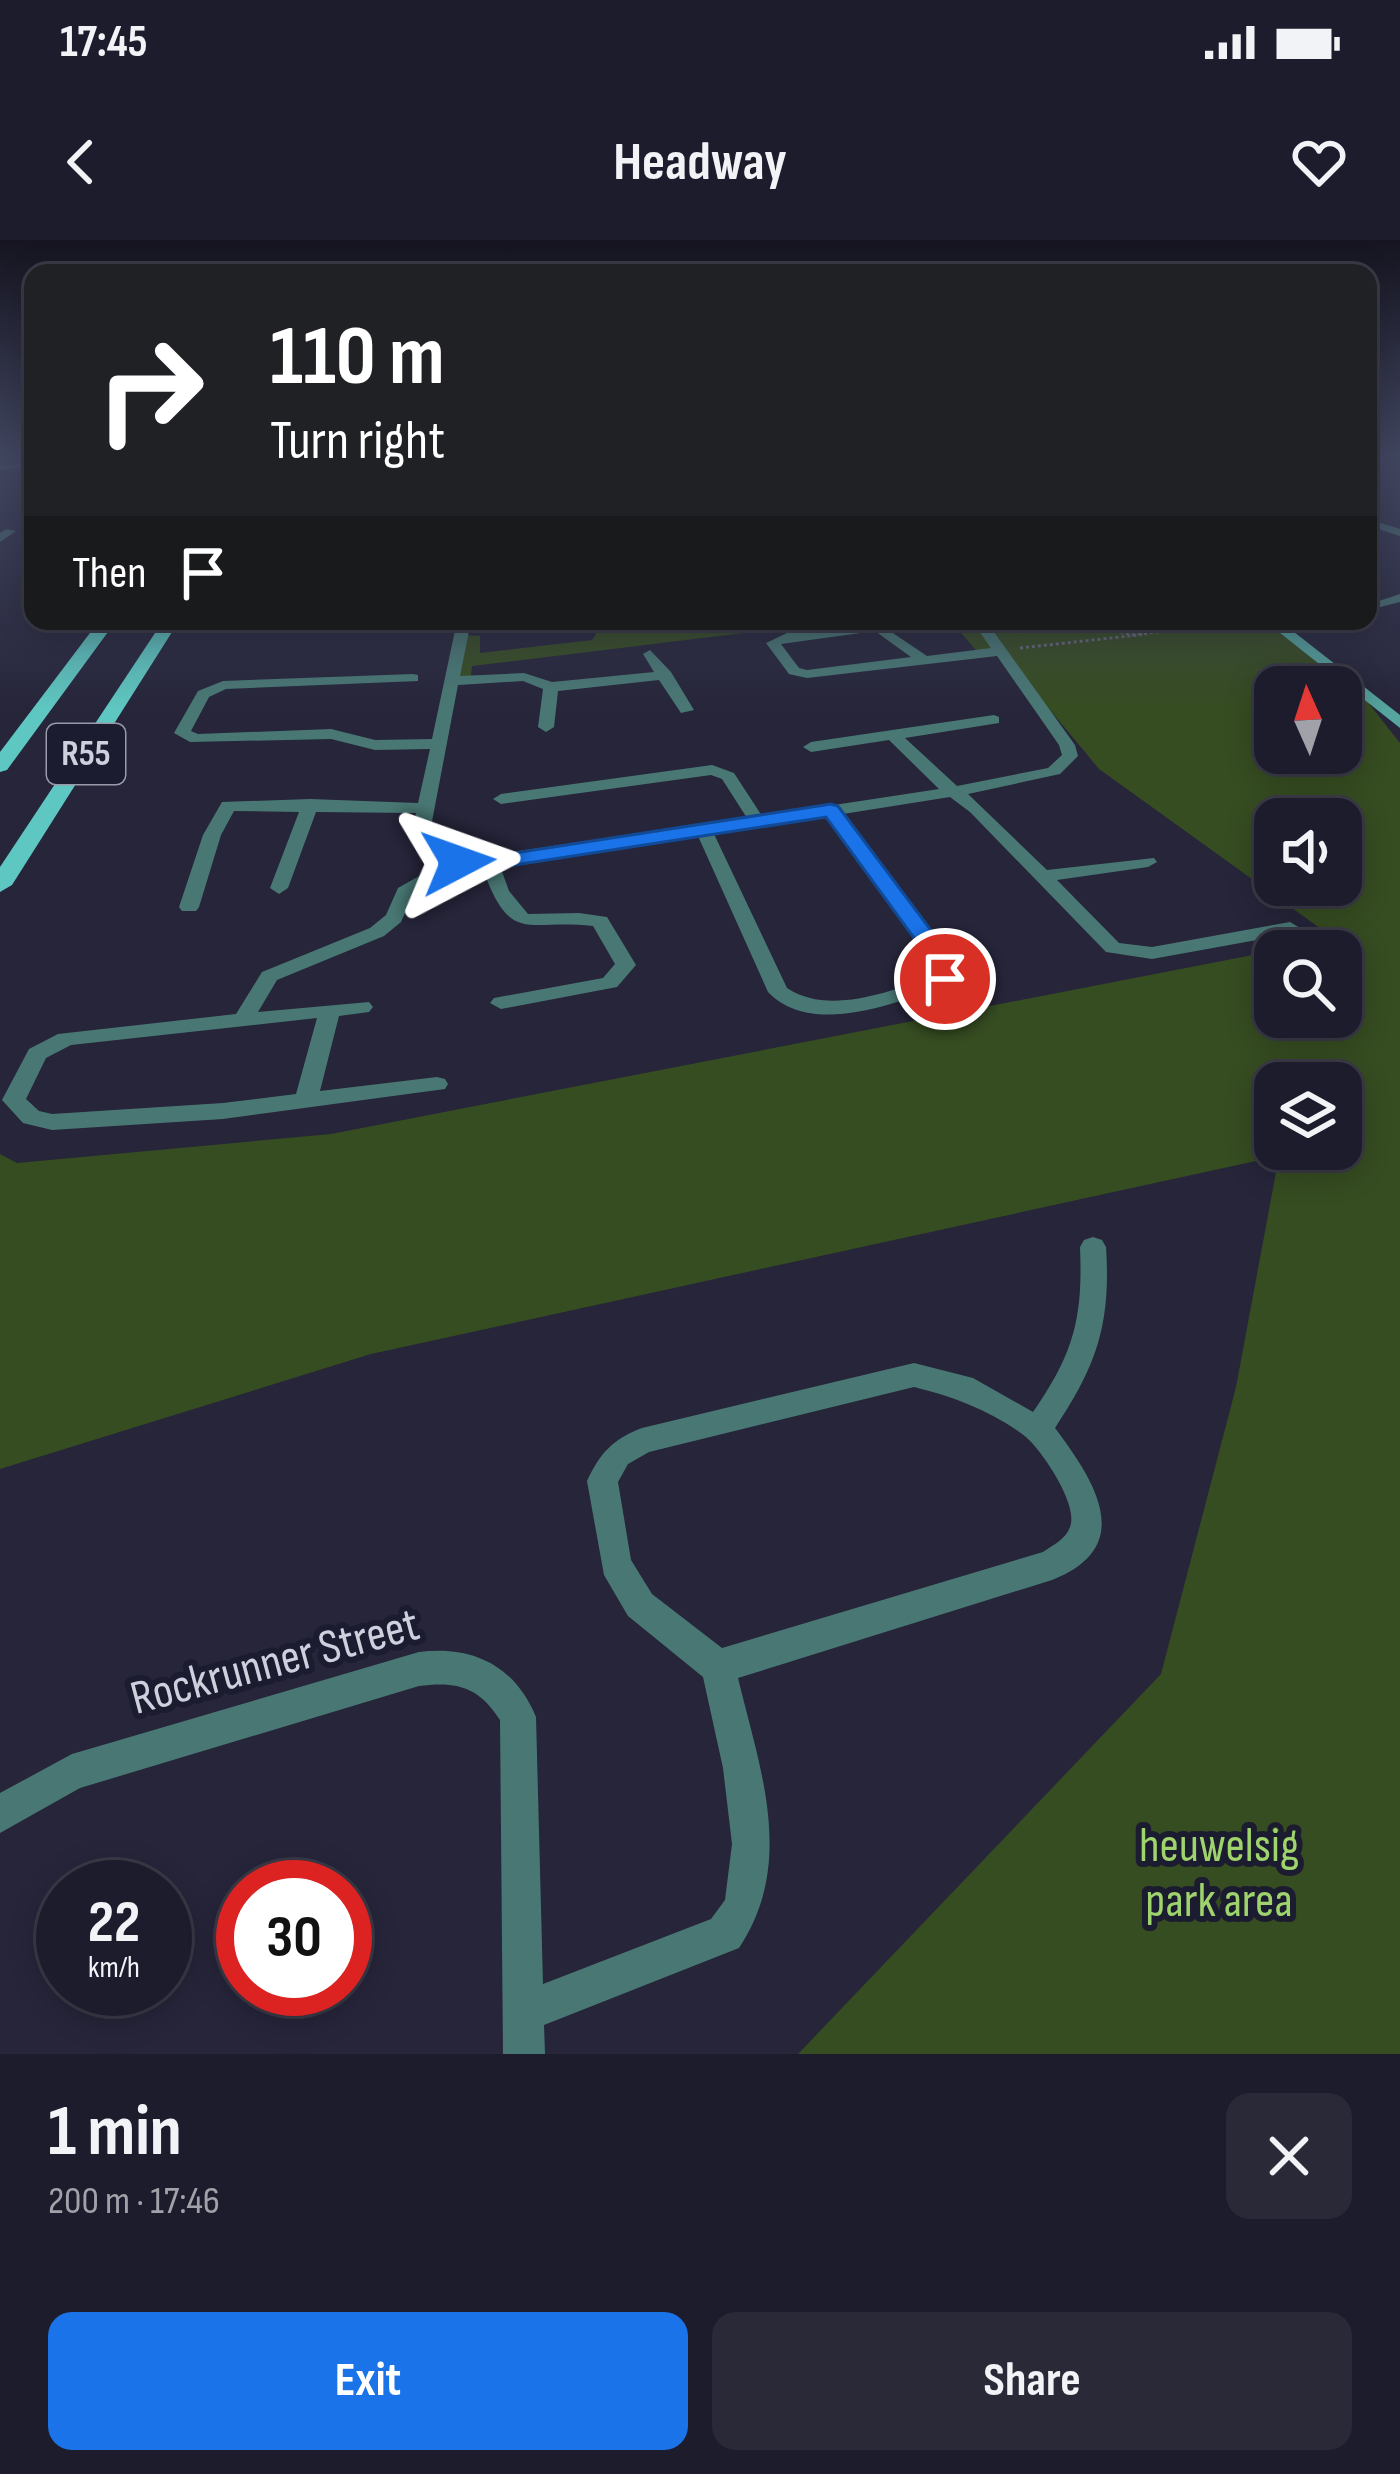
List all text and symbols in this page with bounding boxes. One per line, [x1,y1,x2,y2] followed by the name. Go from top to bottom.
[60,15,148,70] text: 17:45
[48,129,114,195] icon: back
[1286,129,1352,195] icon: heart
[613,130,787,195] text: Headway
[270,307,445,408] text: 110 m
[72,312,228,468] icon: right
[270,409,445,474] text: Turn right
[170,540,236,606] icon: arrive
[72,546,146,601] text: Then
[1254,666,1362,774] north arrow
[1254,666,1362,1170] map controls
[47,724,125,784] road number: R55
[1254,798,1362,906] button: sound
[395,799,521,925] position arrow
[894,928,996,1030] pin
[1254,930,1362,1038] button: search
[912,946,978,1012] icon: arrive
[1254,1062,1362,1170] button: layers
[125,1596,425,1728] street label: Rockrunner Street
[1139,1818,1299,1930] park label: heuwelsig park area
[216,1860,372,2016] speed limit sign: 30
[88,1887,140,1959] text: 22
[88,1950,140,1986] text: km/h
[48,2089,182,2176] text: 1 min
[1226,2093,1352,2219] button: close
[48,2178,220,2225] text: 200 m · 17:46
[48,2312,688,2450] button: Exit
[712,2312,1352,2450] button: Share

